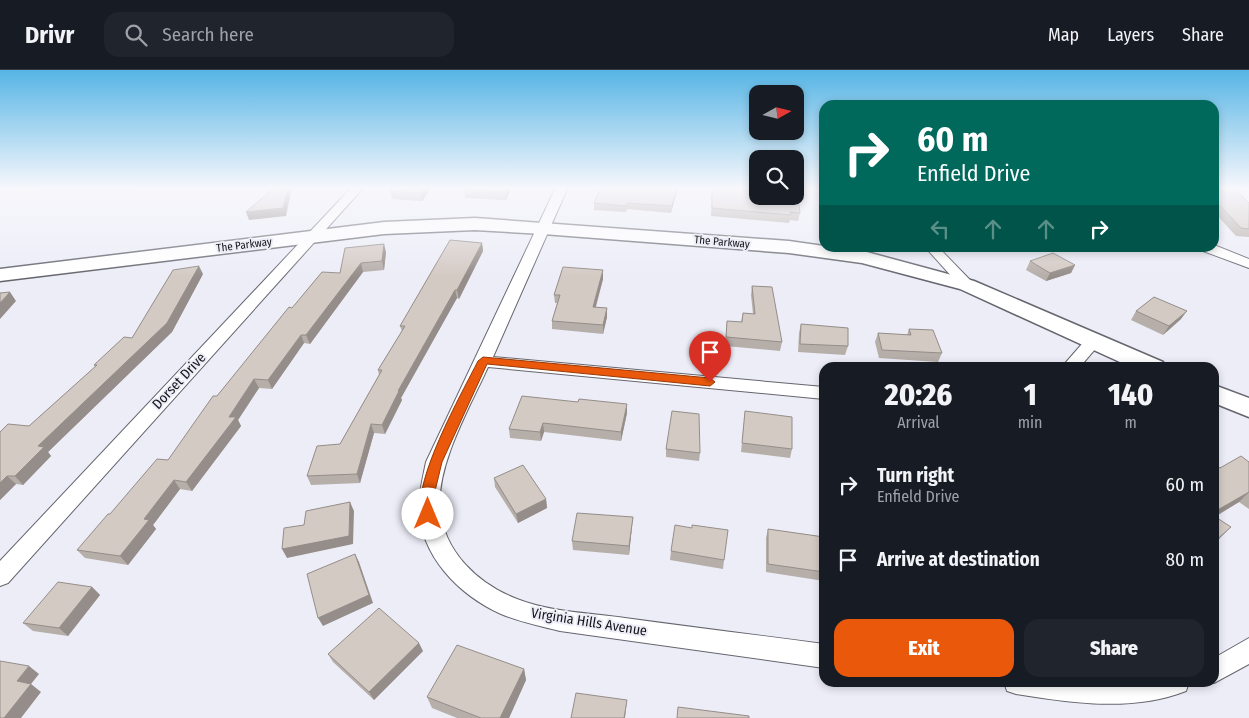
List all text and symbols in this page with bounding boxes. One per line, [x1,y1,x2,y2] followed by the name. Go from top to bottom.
[104,12,454,57] search box
[25,21,74,49] text: Drivr
[122,21,150,49] icon: search
[162,23,254,46] text: Search here
[1048,24,1079,46] text: Map
[1107,24,1154,46] text: Layers
[1182,24,1224,46] text: Share
[749,85,804,140] north arrow
[749,85,804,205] map controls
[917,118,988,160] text: 60 m
[834,120,899,185] icon: right
[749,150,804,205] button: search
[917,160,1030,187] text: Enfield Drive
[926,215,954,243] icon: left
[979,215,1007,243] icon: ahead
[1032,215,1060,243] icon: ahead
[1085,215,1113,243] icon: right
[694,233,750,251] street label: The Parkway
[216,235,272,255] street label: The Parkway
[689,331,731,382] pin
[696,338,724,366] icon: arrive
[149,349,209,413] street label: Dorset Drive
[885,377,952,413] text: 20:26
[1024,377,1037,413] text: 1
[1108,377,1153,413] text: 140
[897,413,940,432] text: Arrival
[1018,413,1043,432] text: min
[1125,413,1137,432] text: m
[877,464,954,487] text: Turn right
[834,471,862,499] icon: right
[1166,473,1204,496] text: 60 m
[401,487,453,539] position arrow
[877,487,959,506] text: Enfield Drive
[834,546,862,574] icon: arrive
[877,548,1040,571] text: Arrive at destination
[1166,548,1204,571] text: 80 m
[530,604,648,640] street label: Virginia Hills Avenue
[834,619,1014,677] button: Exit
[1024,619,1204,677] button: Share

